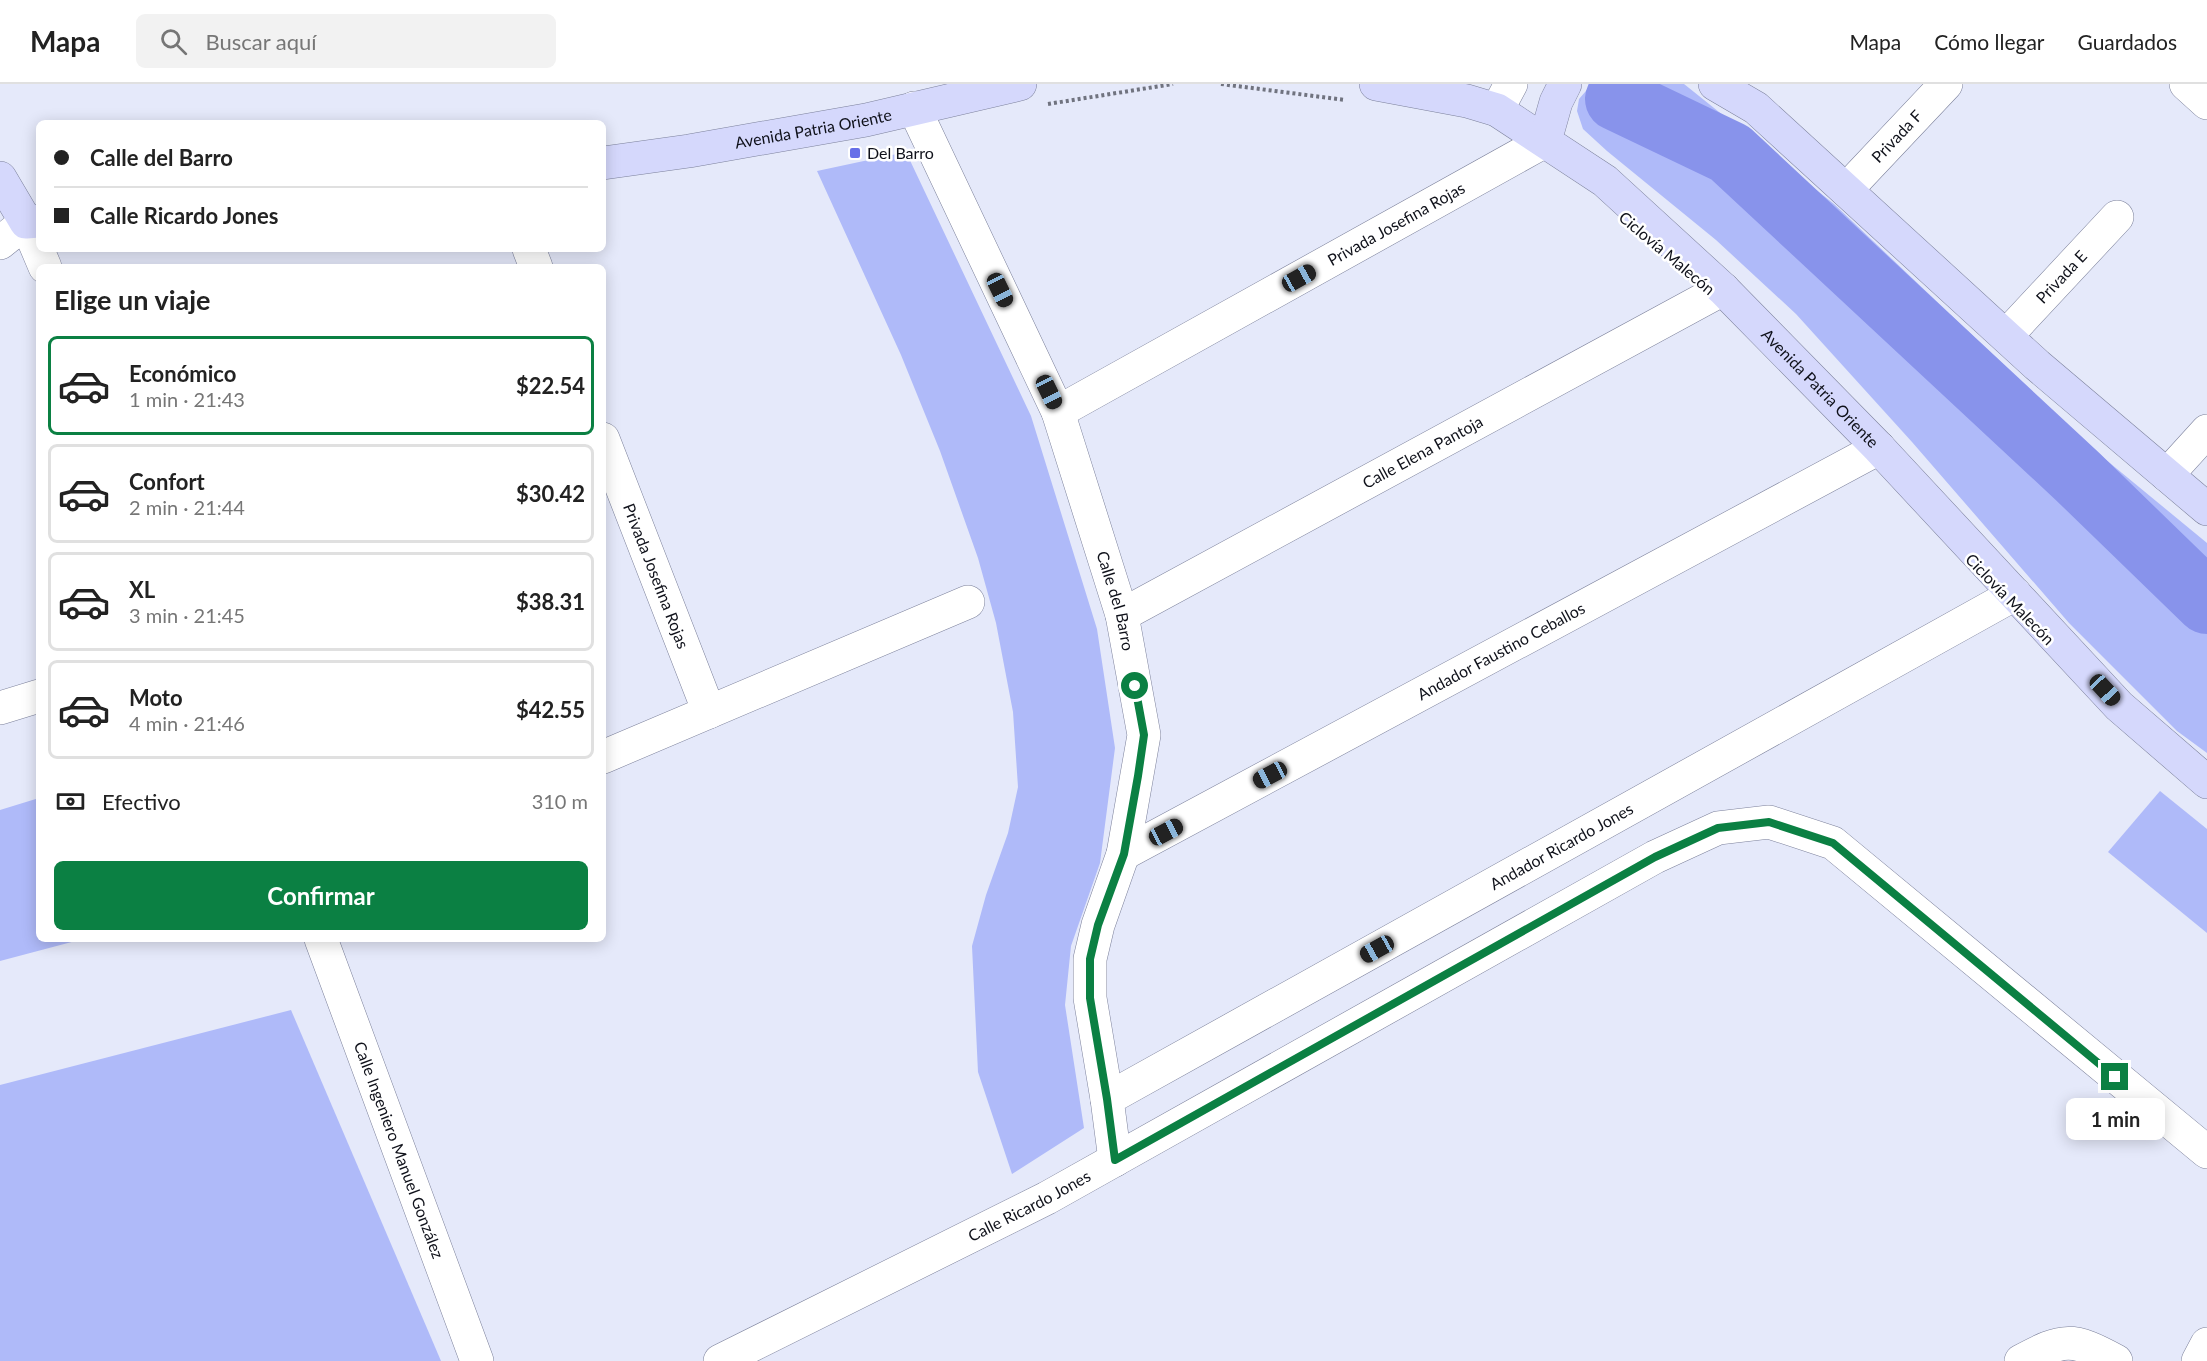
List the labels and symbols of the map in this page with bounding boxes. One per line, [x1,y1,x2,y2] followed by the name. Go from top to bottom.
[733,104,893,152] street label: Avenida Patria Oriente
[1867,106,1926,166] street label: Privada F
[867,143,934,162] place label: Del Barro
[848,146,862,160] marker: Del Barro
[1324,178,1468,269] street label: Privada Josefina Rojas
[1616,207,1719,298] street label: Ciclovía Malecón
[2032,246,2090,307] street label: Privada E
[1279,261,1319,295] car
[984,270,1016,310] car
[1758,324,1883,451] street label: Avenida Patria Oriente
[1033,372,1065,412] car
[1359,411,1486,492] street label: Calle Elena Pantoja
[620,501,693,651] street label: Privada Josefina Rojas
[1093,549,1138,652] street label: Calle del Barro
[1962,549,2059,648] street label: Ciclovía Malecón
[1414,598,1588,703] street label: Andador Faustino Ceballos
[2086,671,2124,709] car
[1121,672,1148,699] route start
[1250,759,1290,791] car
[1486,798,1636,893] street label: Andador Ricardo Jones
[1146,816,1186,848] car
[1357,932,1397,966] car
[351,1039,448,1261] street label: Calle Ingeniero Manuel González
[2101,1063,2128,1090] route end
[2066,1098,2164,1140] callout: 1 min
[965,1166,1094,1245] street label: Calle Ricardo Jones

